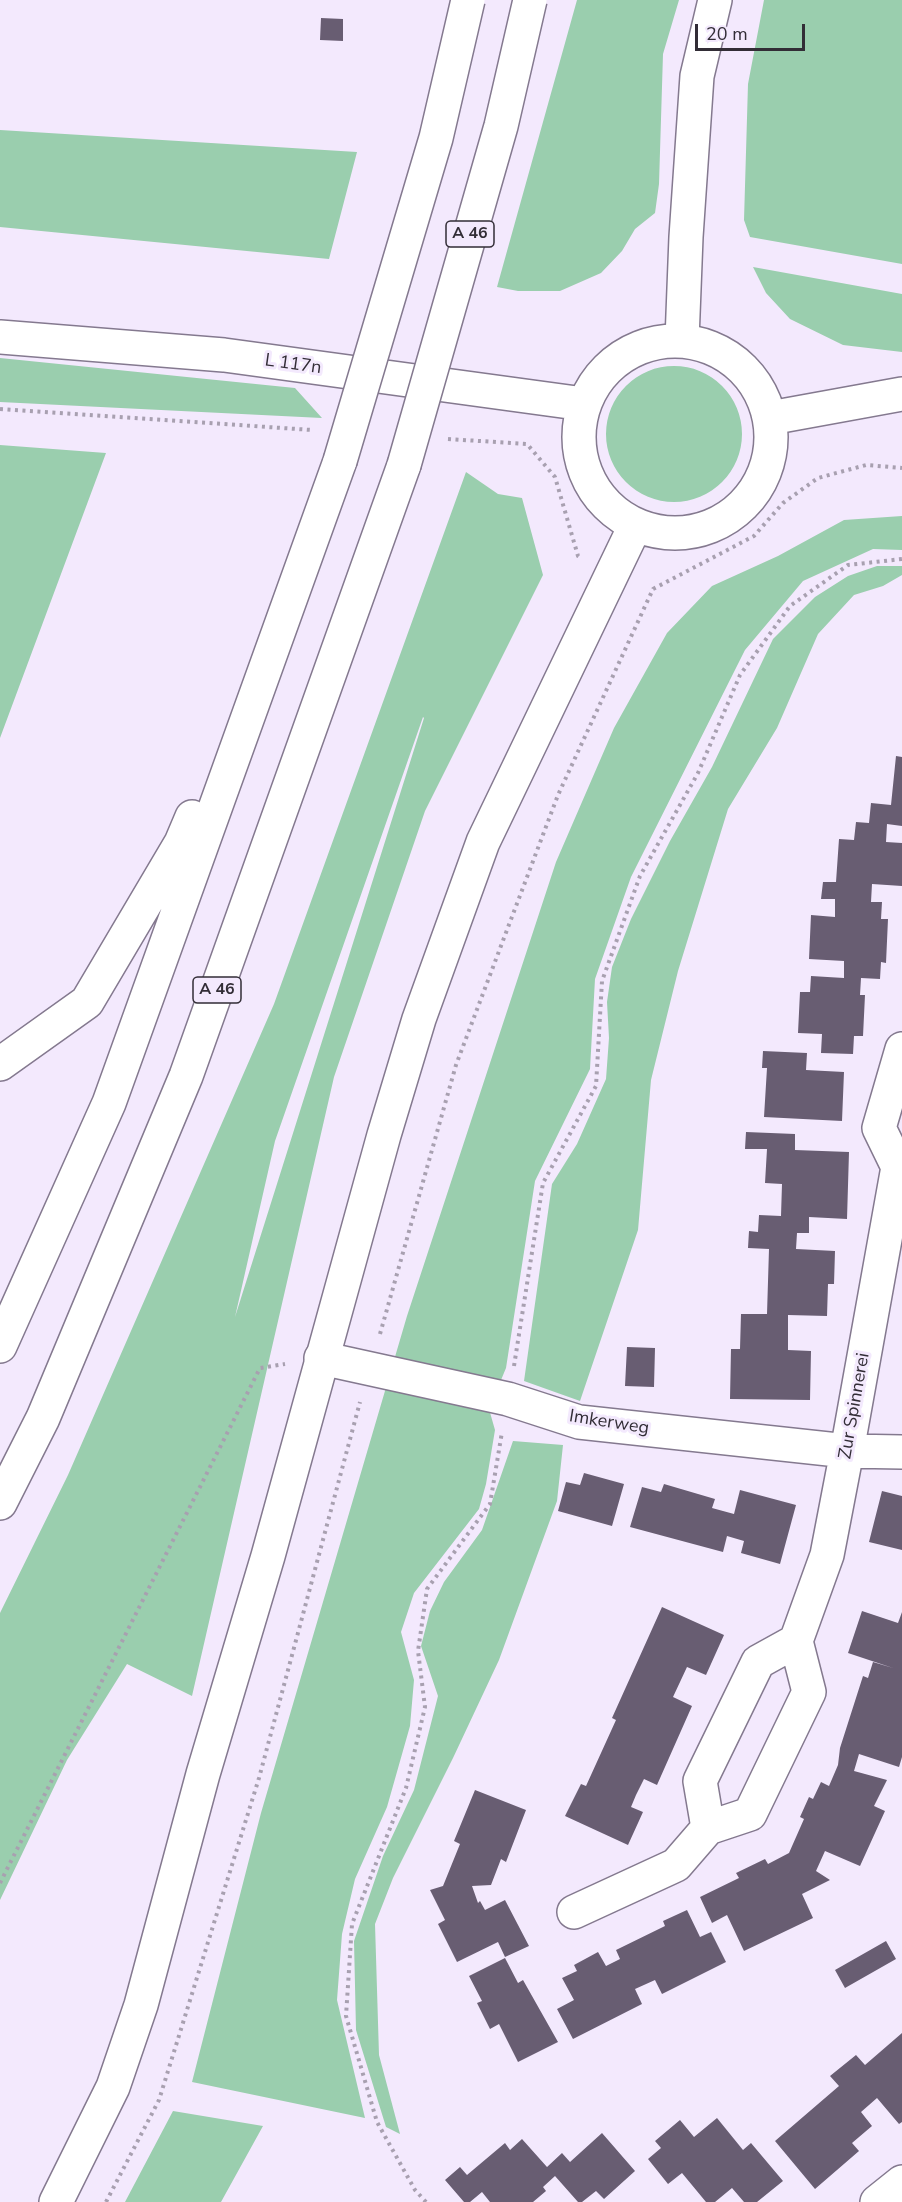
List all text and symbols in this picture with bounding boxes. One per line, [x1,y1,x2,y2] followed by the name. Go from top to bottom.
[698,12,808,50] scale bar
[706,22,748,46] text: 20 m
[446,221,494,247] road number: A 46
[263,350,323,380] street label: L 117n
[193,977,241,1003] road number: A 46
[835,1351,875,1461] street label: Zur Spinnerei
[568,1406,650,1440] street label: Imkerweg

